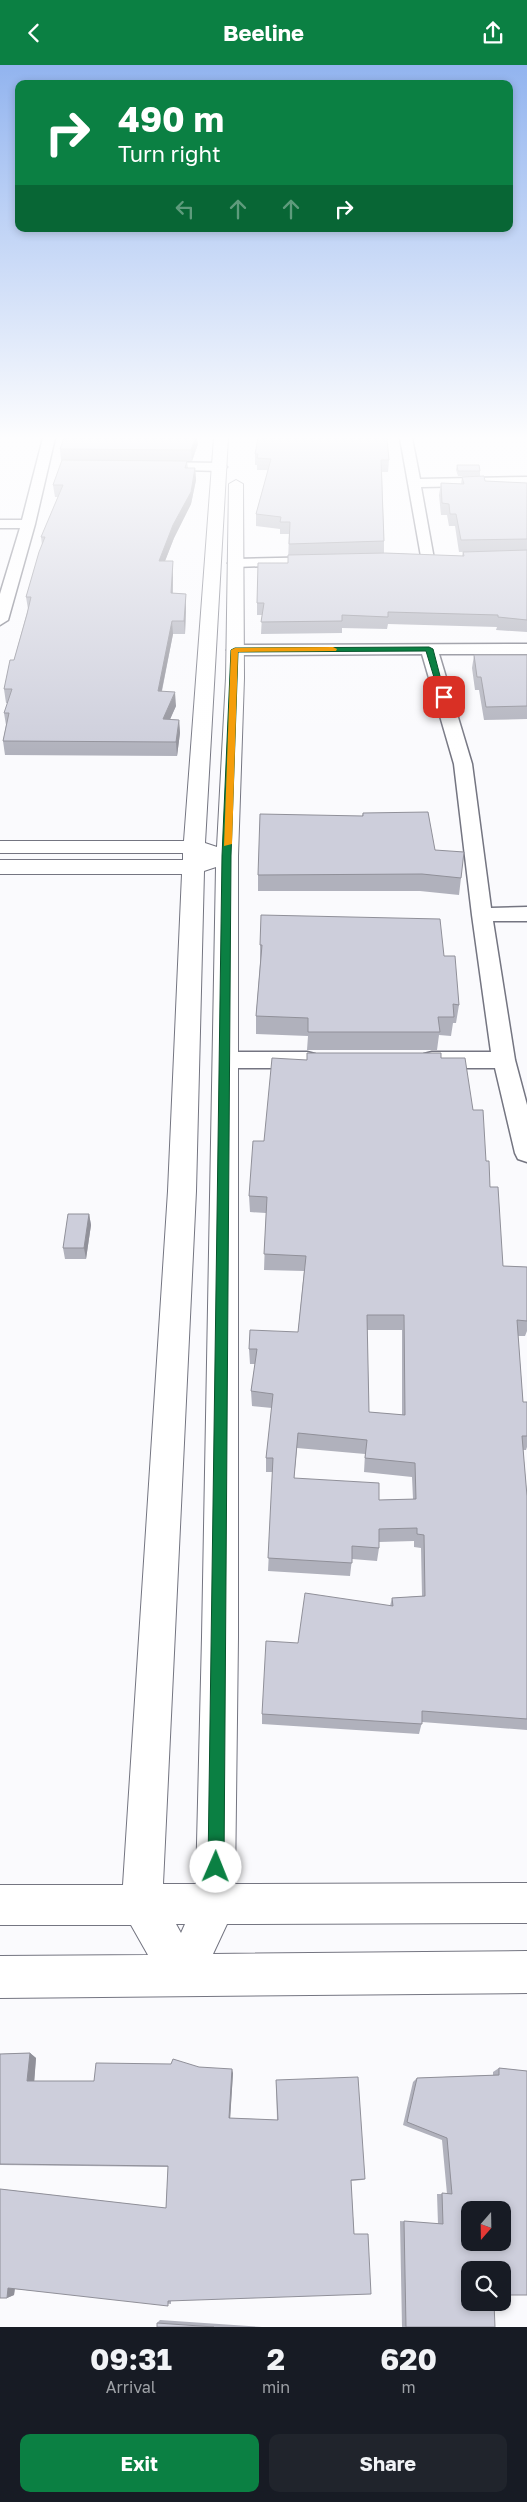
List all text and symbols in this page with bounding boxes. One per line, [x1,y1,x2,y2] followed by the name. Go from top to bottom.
[20,19,48,47] icon: back
[223,19,304,46] text: Beeline
[479,19,507,47] icon: share
[118,98,224,140] text: 490 m
[35,100,100,165] icon: right
[118,140,221,167] text: Turn right
[171,195,199,223] icon: left
[224,195,252,223] icon: ahead
[277,195,305,223] icon: ahead
[330,195,358,223] icon: right
[423,676,465,718] pin
[430,683,458,711] icon: arrive
[189,1840,241,1892] position arrow
[461,2201,511,2251] north arrow
[461,2201,511,2311] map controls
[461,2261,511,2311] button: search
[90,2341,172,2377] text: 09:31
[267,2341,285,2377] text: 2
[380,2341,437,2377] text: 620
[106,2377,156,2397] text: Arrival
[262,2377,290,2397] text: min
[402,2377,416,2397] text: m
[20,2434,259,2492] button: Exit
[269,2434,507,2492] button: Share

